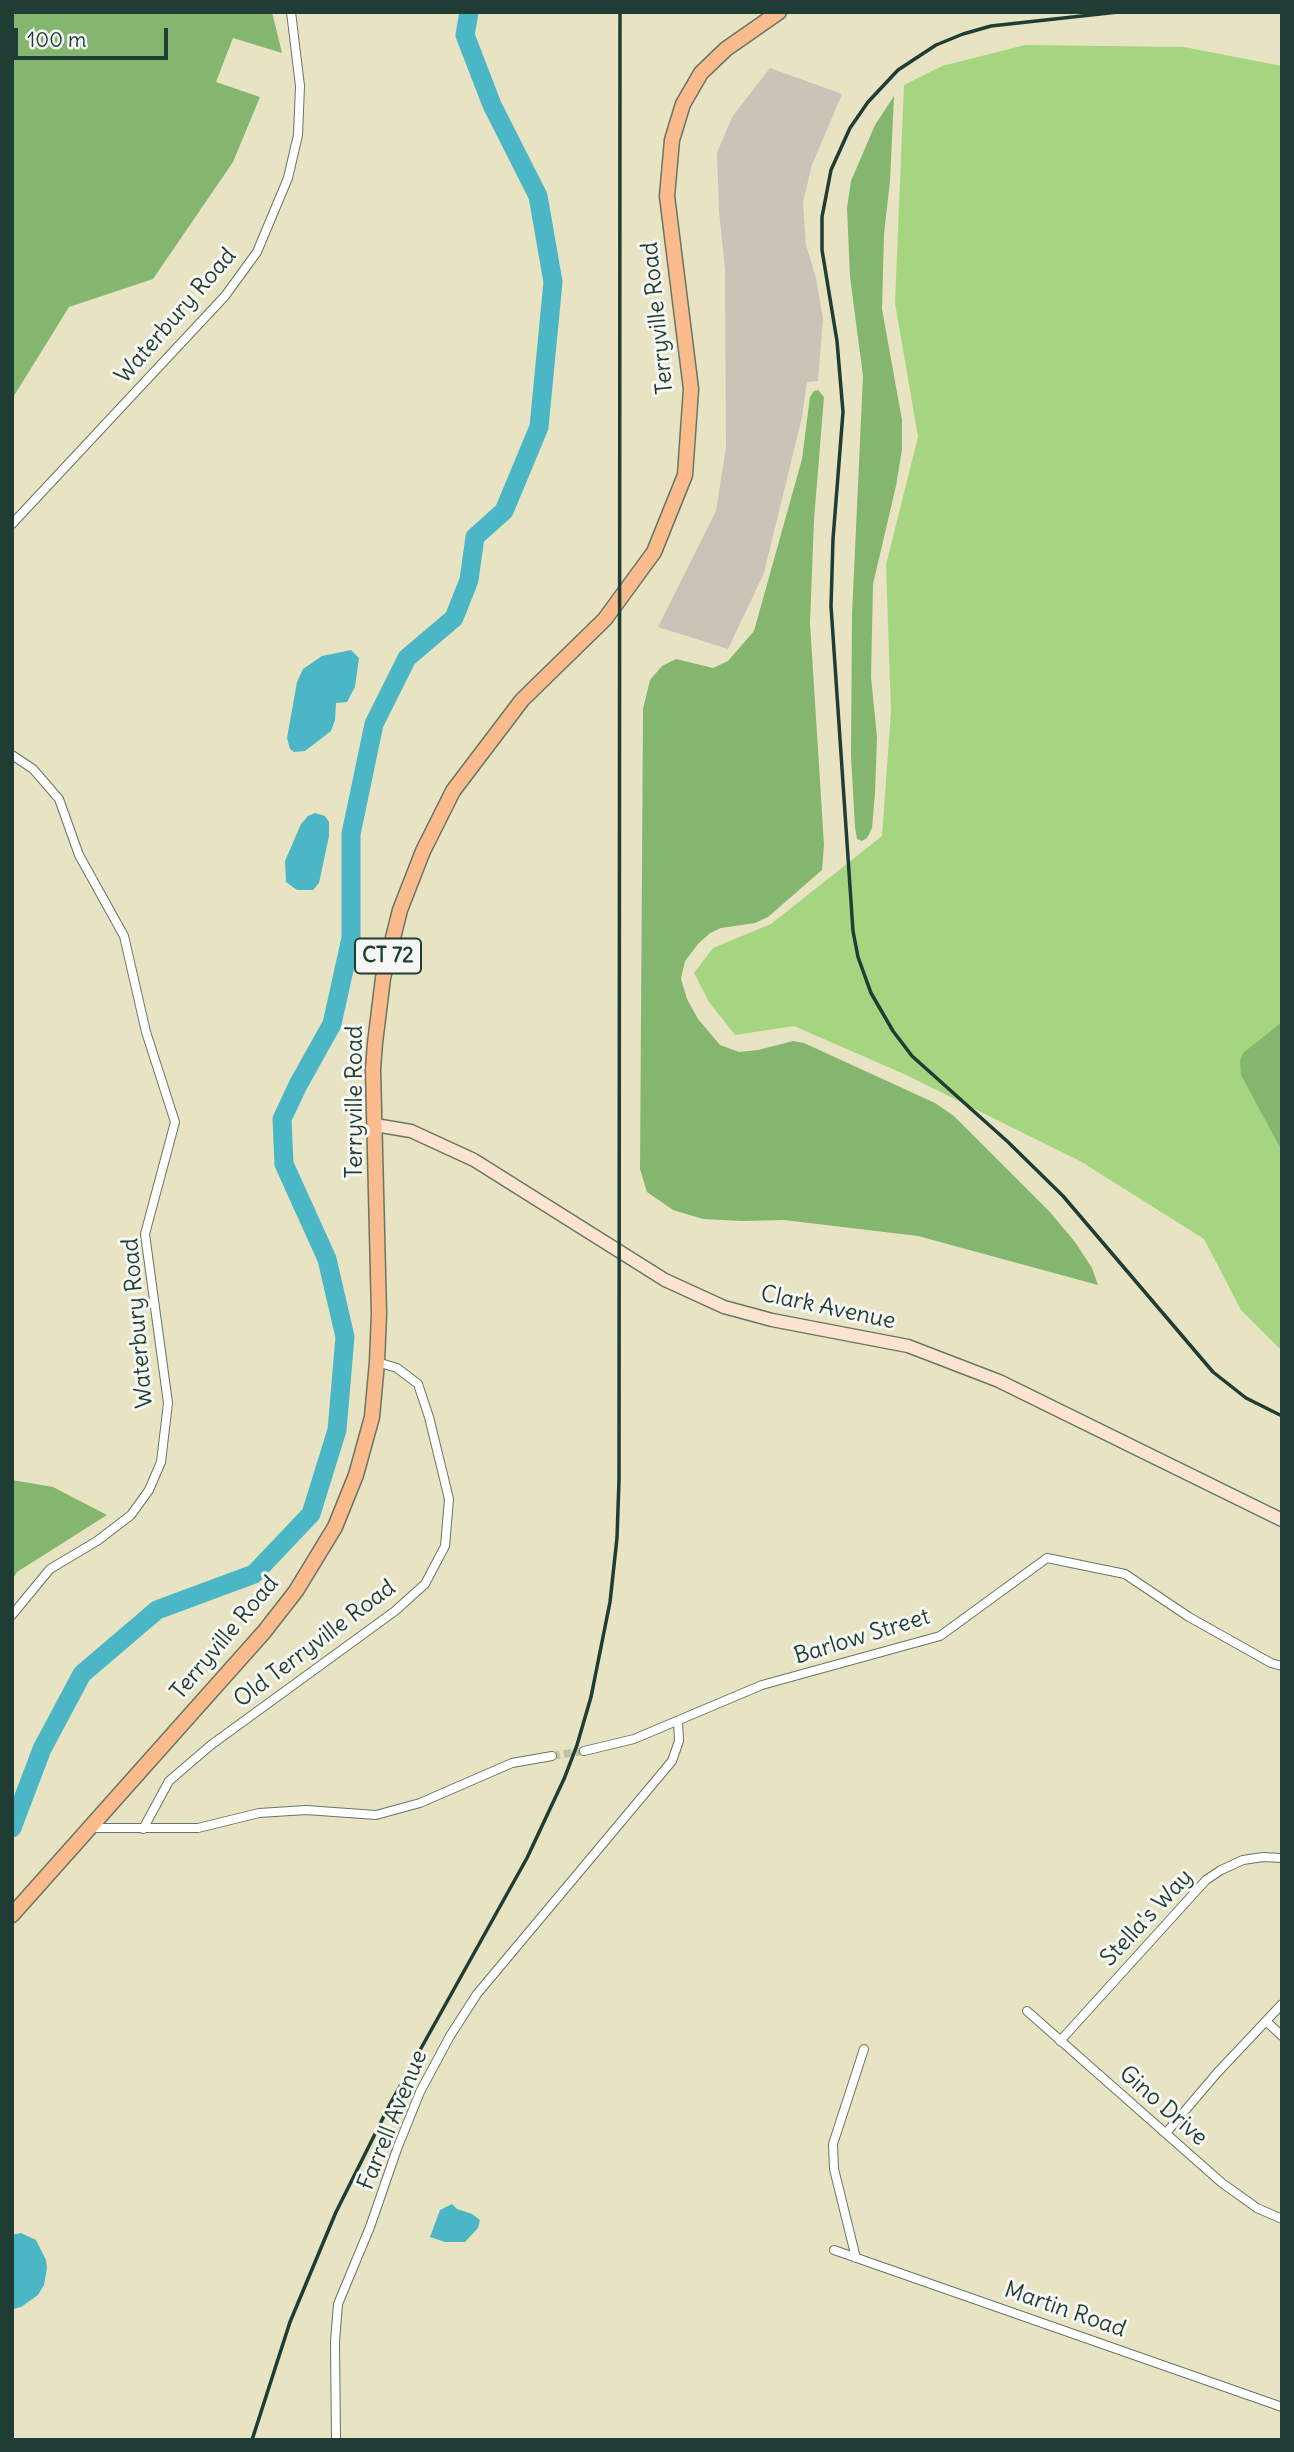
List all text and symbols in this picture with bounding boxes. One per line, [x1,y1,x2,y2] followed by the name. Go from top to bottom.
[18,14,172,58] scale bar
[27,26,86,53] text: 100 m
[636,240,680,396] street label: Terryville Road
[110,243,242,389] street label: Waterbury Road
[355,939,421,974] road number: CT 72
[341,1025,369,1179] street label: Terryville Road
[117,1237,159,1409] street label: Waterbury Road
[758,1280,898,1336] street label: Clark Avenue
[165,1571,285,1705] street label: Terryville Road
[229,1574,401,1714] street label: Old Terryville Road
[791,1603,933,1671] street label: Barlow Street
[1095,1864,1199,1972] street label: Stella's Way
[352,2046,434,2194] street label: Farrell Avenue
[1113,2060,1213,2152] street label: Gino Drive
[1001,2276,1129,2344] street label: Martin Road

